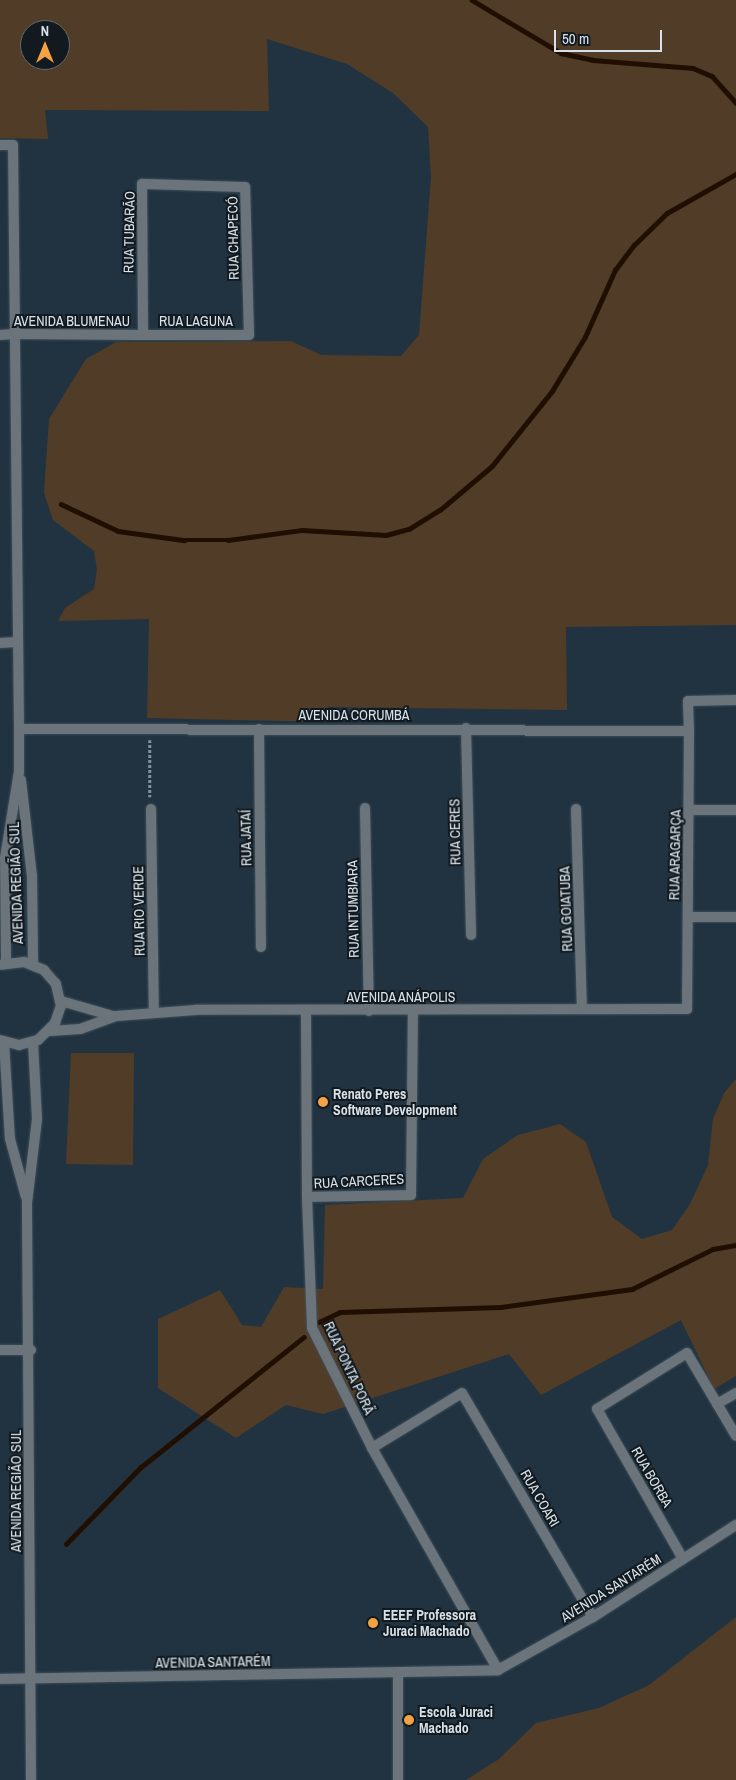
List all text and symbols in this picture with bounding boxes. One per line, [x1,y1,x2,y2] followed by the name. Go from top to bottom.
[20,20,70,70] north arrow
[556,20,664,52] scale bar
[41,22,49,40] text: N
[562,28,589,49] text: 50 m
[120,190,138,274] street label: RUA TUBARÃO
[224,196,242,280] street label: RUA CHAPECÓ
[14,313,130,329] street label: AVENIDA BLUMENAU
[159,313,233,329] street label: RUA LAGUNA
[298,707,410,723] street label: AVENIDA CORUMBÁ
[446,798,464,866] street label: RUA CERES
[237,809,255,867] street label: RUA JATAÍ
[666,809,684,901] street label: RUA ARAGARÇA
[5,821,27,945] street label: AVENIDA REGIÃO SUL
[344,860,362,958] street label: RUA INTUMBIARA
[130,866,148,956] street label: RUA RIO VERDE
[556,866,576,952] street label: RUA GOIATUBA
[346,989,456,1005] street label: AVENIDA ANÁPOLIS
[333,1086,457,1118] place label: Renato Peres Software Development
[317,1096,329,1108] marker: Renato Peres Software Development
[313,1170,405,1192] street label: RUA CARCERES
[320,1318,378,1418] street label: RUA PONTA PORÃ
[8,1430,24,1552] street label: AVENIDA REGIÃO SUL
[628,1444,676,1510] street label: RUA BORBA
[517,1466,563,1530] street label: RUA COARI
[557,1550,665,1626] street label: AVENIDA SANTARÉM
[383,1607,476,1640] place label: EEEF Professora Juraci Machado
[367,1617,379,1629] marker: EEEF Professora Juraci Machado
[155,1653,271,1671] street label: AVENIDA SANTARÉM
[419,1704,493,1736] place label: Escola Juraci Machado
[403,1714,415,1726] marker: Escola Juraci Machado

